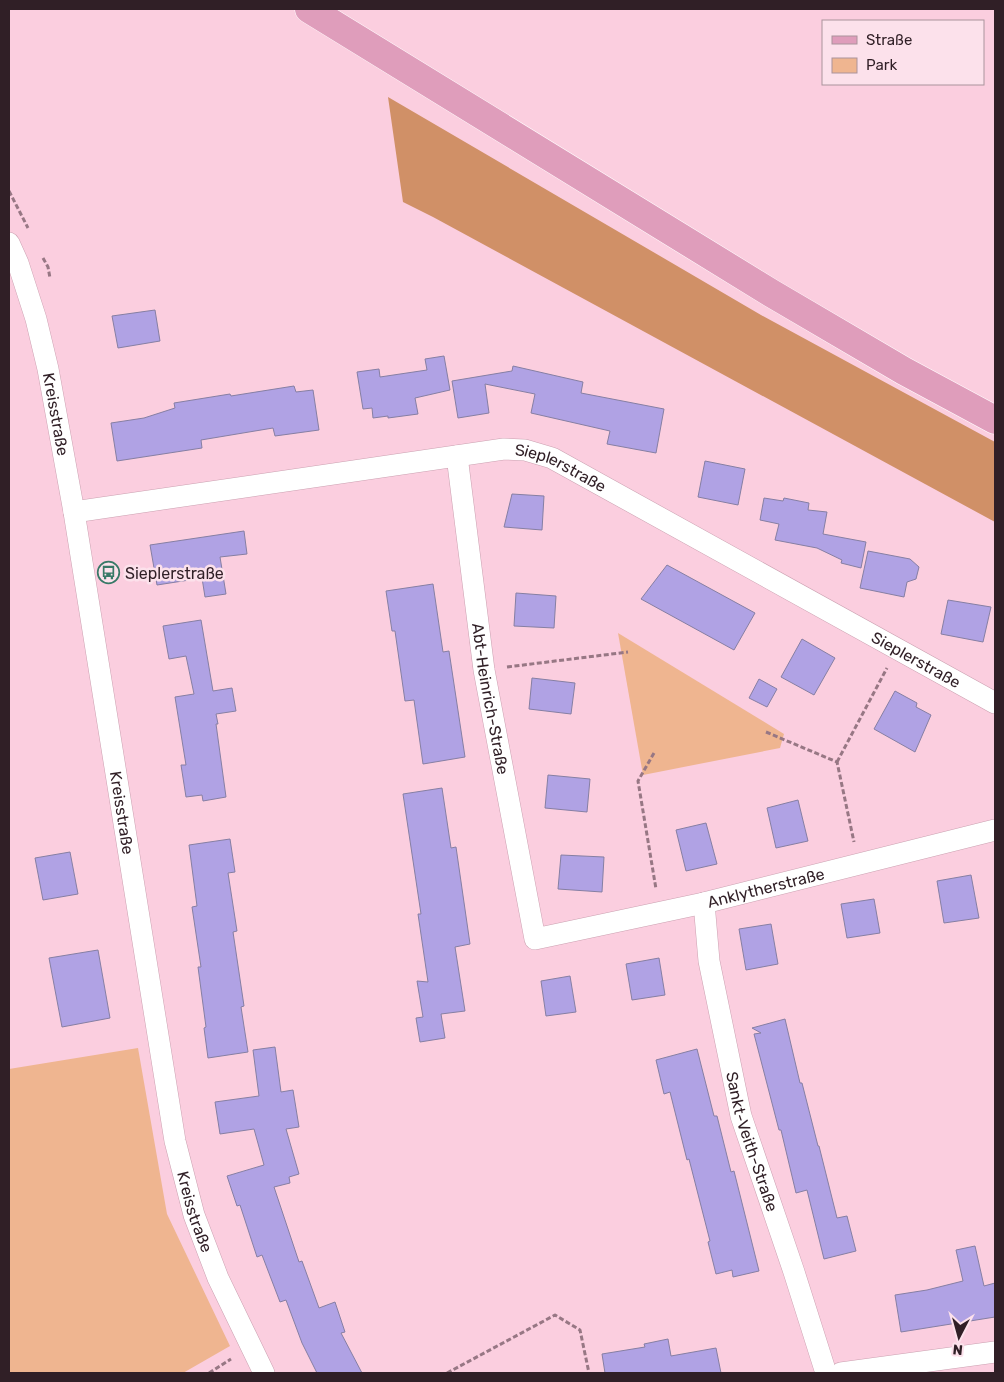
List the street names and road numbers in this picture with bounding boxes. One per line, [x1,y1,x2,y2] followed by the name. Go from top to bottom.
[39,371,73,457] street label: Kreisstraße
[514,441,609,496] street label: Sieplerstraße
[468,622,513,776] street label: Abt-Heinrich-Straße
[868,628,964,692] street label: Sieplerstraße
[106,770,138,856] street label: Kreisstraße
[705,864,827,912] street label: Anklytherstraße
[722,1070,782,1214] street label: Sankt-Veith-Straße
[173,1169,216,1255] street label: Kreisstraße

